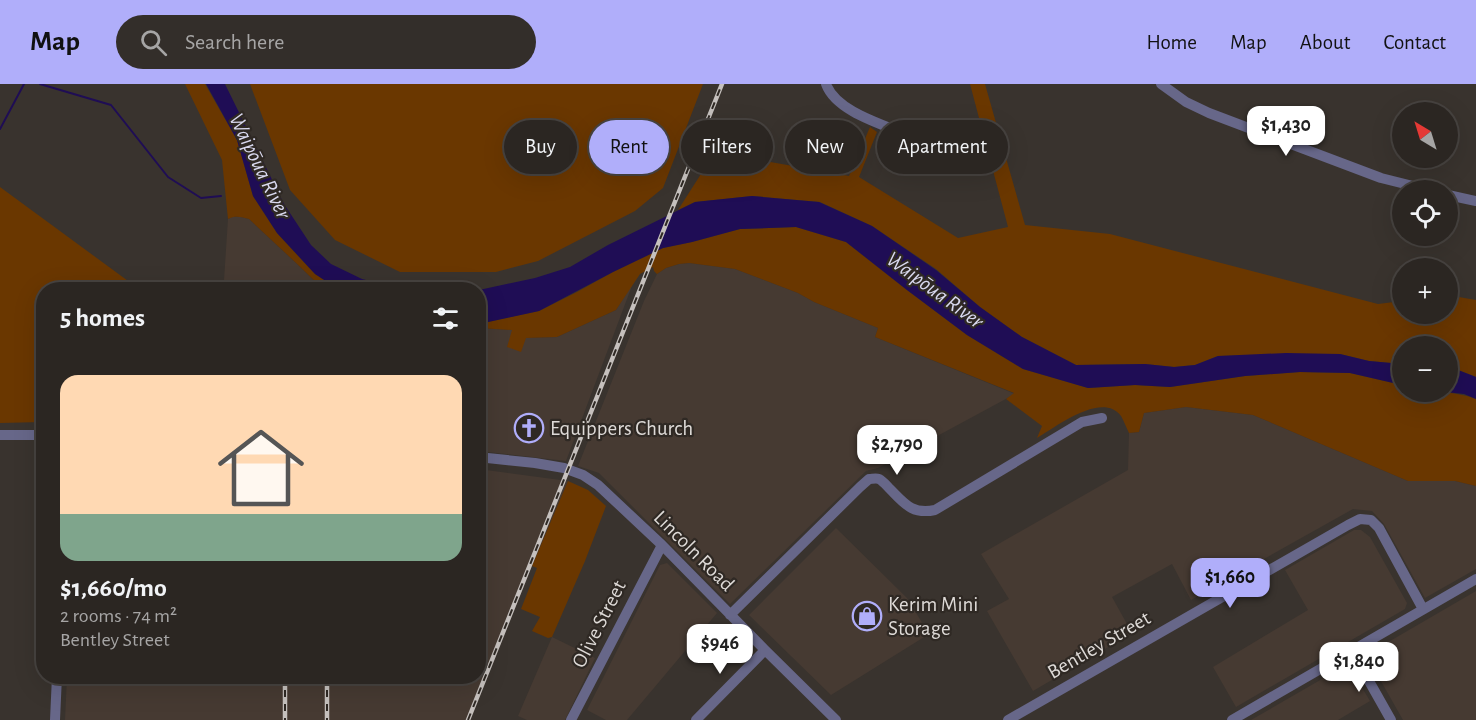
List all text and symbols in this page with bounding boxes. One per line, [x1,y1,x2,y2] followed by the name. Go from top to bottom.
[116,15,536,69] search box
[137,26,170,59] icon: search
[30,28,80,56] text: Map
[185,31,284,53] text: Search here
[1146,32,1197,53] text: Home
[1230,32,1267,53] text: Map
[1300,32,1350,53] text: About
[1383,32,1446,53] text: Contact
[1392,102,1458,168] north arrow
[1392,102,1458,402] map controls
[1237,106,1335,157] pin: $1,430
[224,110,295,223] water label: Waipōua River
[1261,115,1311,135] text: $1,430
[504,120,577,174] chip: Buy
[589,120,669,174] chip: Rent
[681,120,773,174] chip: Filters
[785,120,865,174] chip: New
[877,120,1008,174] chip: Apartment
[1392,180,1458,246] button: locate
[882,247,988,334] water label: Waipōua River
[1392,258,1458,324] button: +
[429,302,462,335] icon: filters
[60,305,145,331] text: 5 homes
[1392,336,1458,402] button: −
[513,412,545,444] church icon: Equippers Church
[207,414,315,522] icon: home
[550,418,693,439] place label: Equippers Church
[848,425,946,476] pin: $2,790
[871,434,923,454] text: $2,790
[650,507,738,595] street label: Lincoln Road
[1181,558,1279,609] pin: $1,660
[1205,567,1255,587] text: $1,660
[60,575,167,601] text: $1,660/mo
[568,577,630,671] street label: Olive Street
[888,594,978,639] place label: Kerim Mini Storage
[851,600,883,632] shop icon: Kerim Mini Storage
[60,606,177,626] text: 2 rooms · 74 m²
[1044,607,1154,683] street label: Bentley Street
[684,624,756,675] pin: $946
[60,630,170,650] text: Bentley Street
[701,633,739,653] text: $946
[1310,642,1408,693] pin: $1,840
[1333,651,1385,671] text: $1,840

